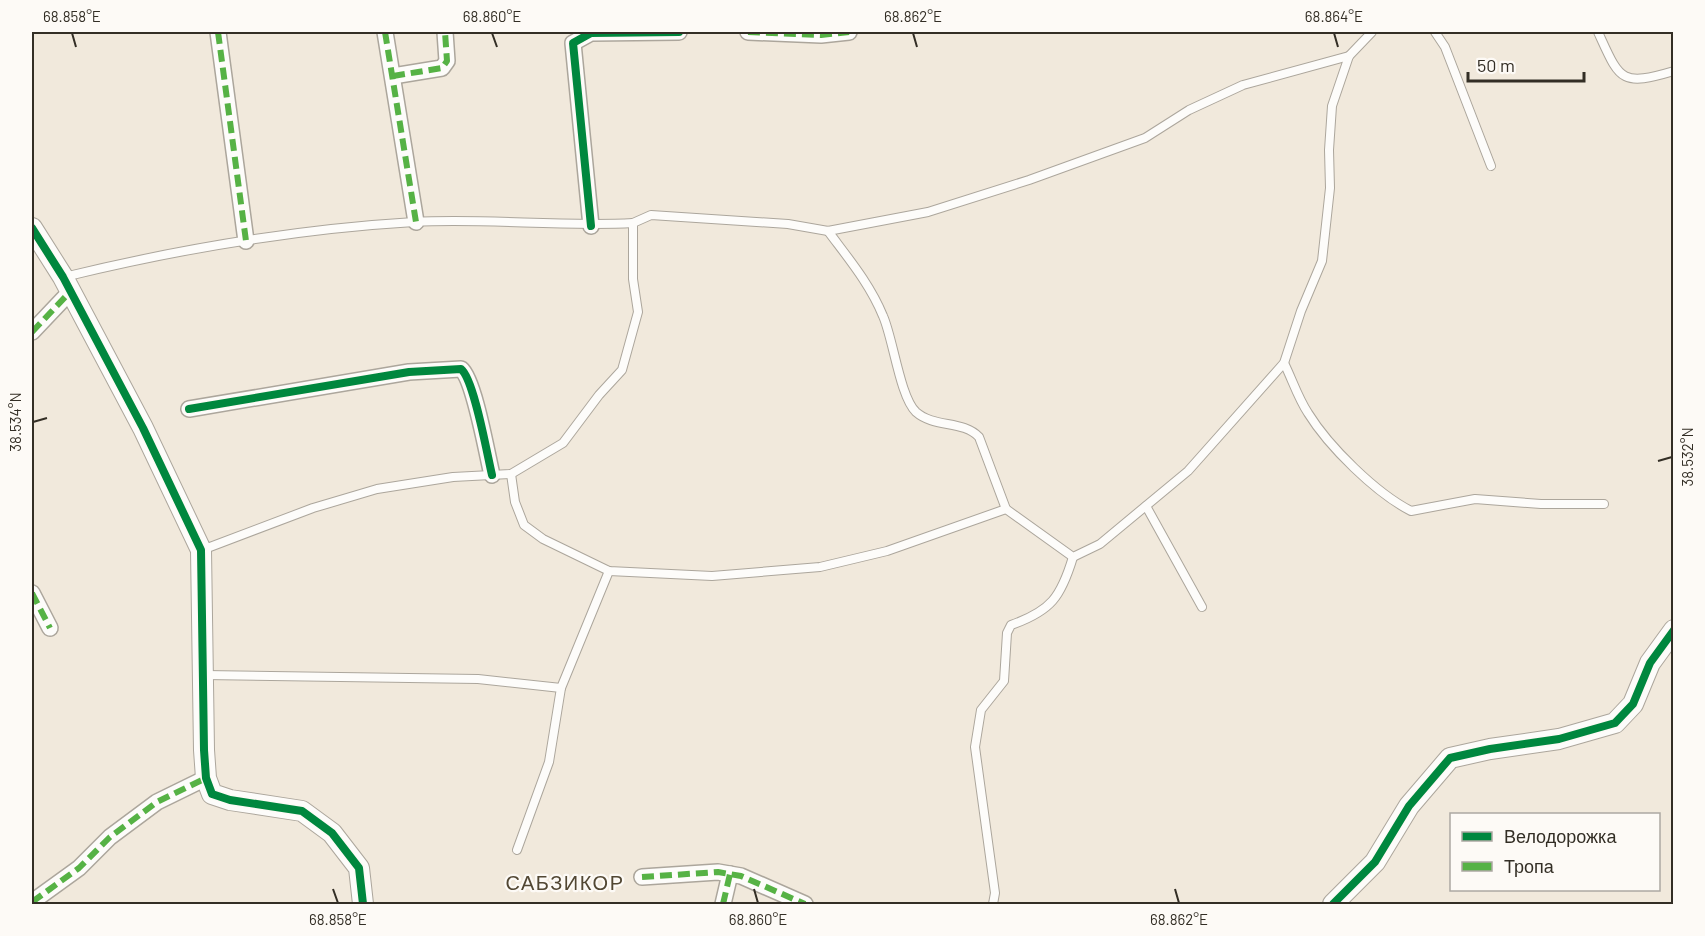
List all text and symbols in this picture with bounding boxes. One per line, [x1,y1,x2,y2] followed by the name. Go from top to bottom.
[43,7,101,25] text: 68.858°E
[463,7,521,25] text: 68.860°E
[884,7,942,25] text: 68.862°E
[1305,7,1363,25] text: 68.864°E
[1468,45,1584,83] scale bar
[1477,54,1515,76] text: 50 m
[6,392,24,452] text: 38.534°N
[1678,427,1696,487] text: 38.532°N
[1450,813,1660,891] legend
[1504,825,1617,847] text: Велодорожка
[1504,855,1555,877] text: Тропа
[505,870,625,894] district label: САБЗИКОР
[309,910,367,928] text: 68.858°E
[729,910,787,928] text: 68.860°E
[1150,910,1208,928] text: 68.862°E

